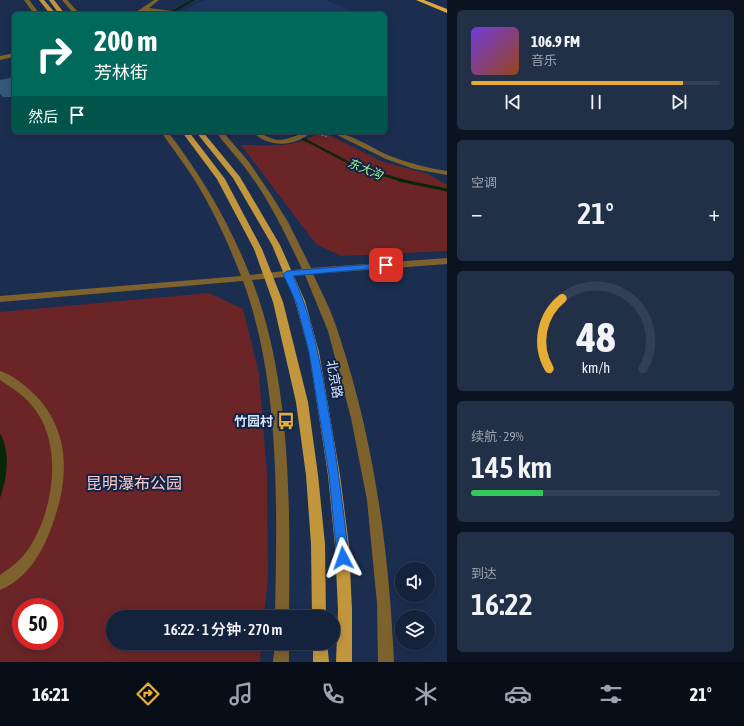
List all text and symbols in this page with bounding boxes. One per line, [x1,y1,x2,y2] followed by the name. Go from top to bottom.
[94,25,157,57] text: 200 m
[28,28,80,80] icon: right
[531,33,580,50] text: 106.9 FM
[531,53,557,68] text: 音乐
[94,62,148,83] text: 芳林街
[502,91,524,113] icon: previous
[585,91,607,113] icon: pause
[668,91,690,113] icon: next
[66,104,88,126] icon: arrive
[28,108,58,125] text: 然后
[346,156,386,183] water label: 东大沟
[471,175,497,190] text: 空调
[577,196,614,230] text: 21°
[471,200,482,226] text: −
[709,200,720,226] text: +
[369,248,403,282] pin
[375,254,397,276] icon: arrive
[575,313,615,361] text: 48
[324,359,345,400] street label: 北京路
[581,360,610,376] text: km/h
[276,411,296,431] bus stop icon: 竹园村
[234,414,273,429] place label: 竹园村
[471,429,524,444] text: 续航 · 29%
[471,450,552,484] text: 145 km
[86,474,182,492] park label: 昆明瀑布公园
[322,537,364,579] position arrow
[395,562,435,650] map controls
[395,562,435,602] button: sound
[471,566,497,581] text: 到达
[471,587,533,621] text: 16:22
[12,598,64,650] speed limit sign: 50
[395,610,435,650] button: layers
[164,621,282,638] text: 16:22 · 1 分钟 · 270 m
[134,680,162,708] icon: directions
[227,680,255,708] icon: music
[319,680,347,708] icon: phone
[412,680,440,708] icon: climate
[504,680,532,708] icon: car
[597,680,625,708] icon: filters
[32,684,69,705] text: 16:21
[690,684,712,705] text: 21°

